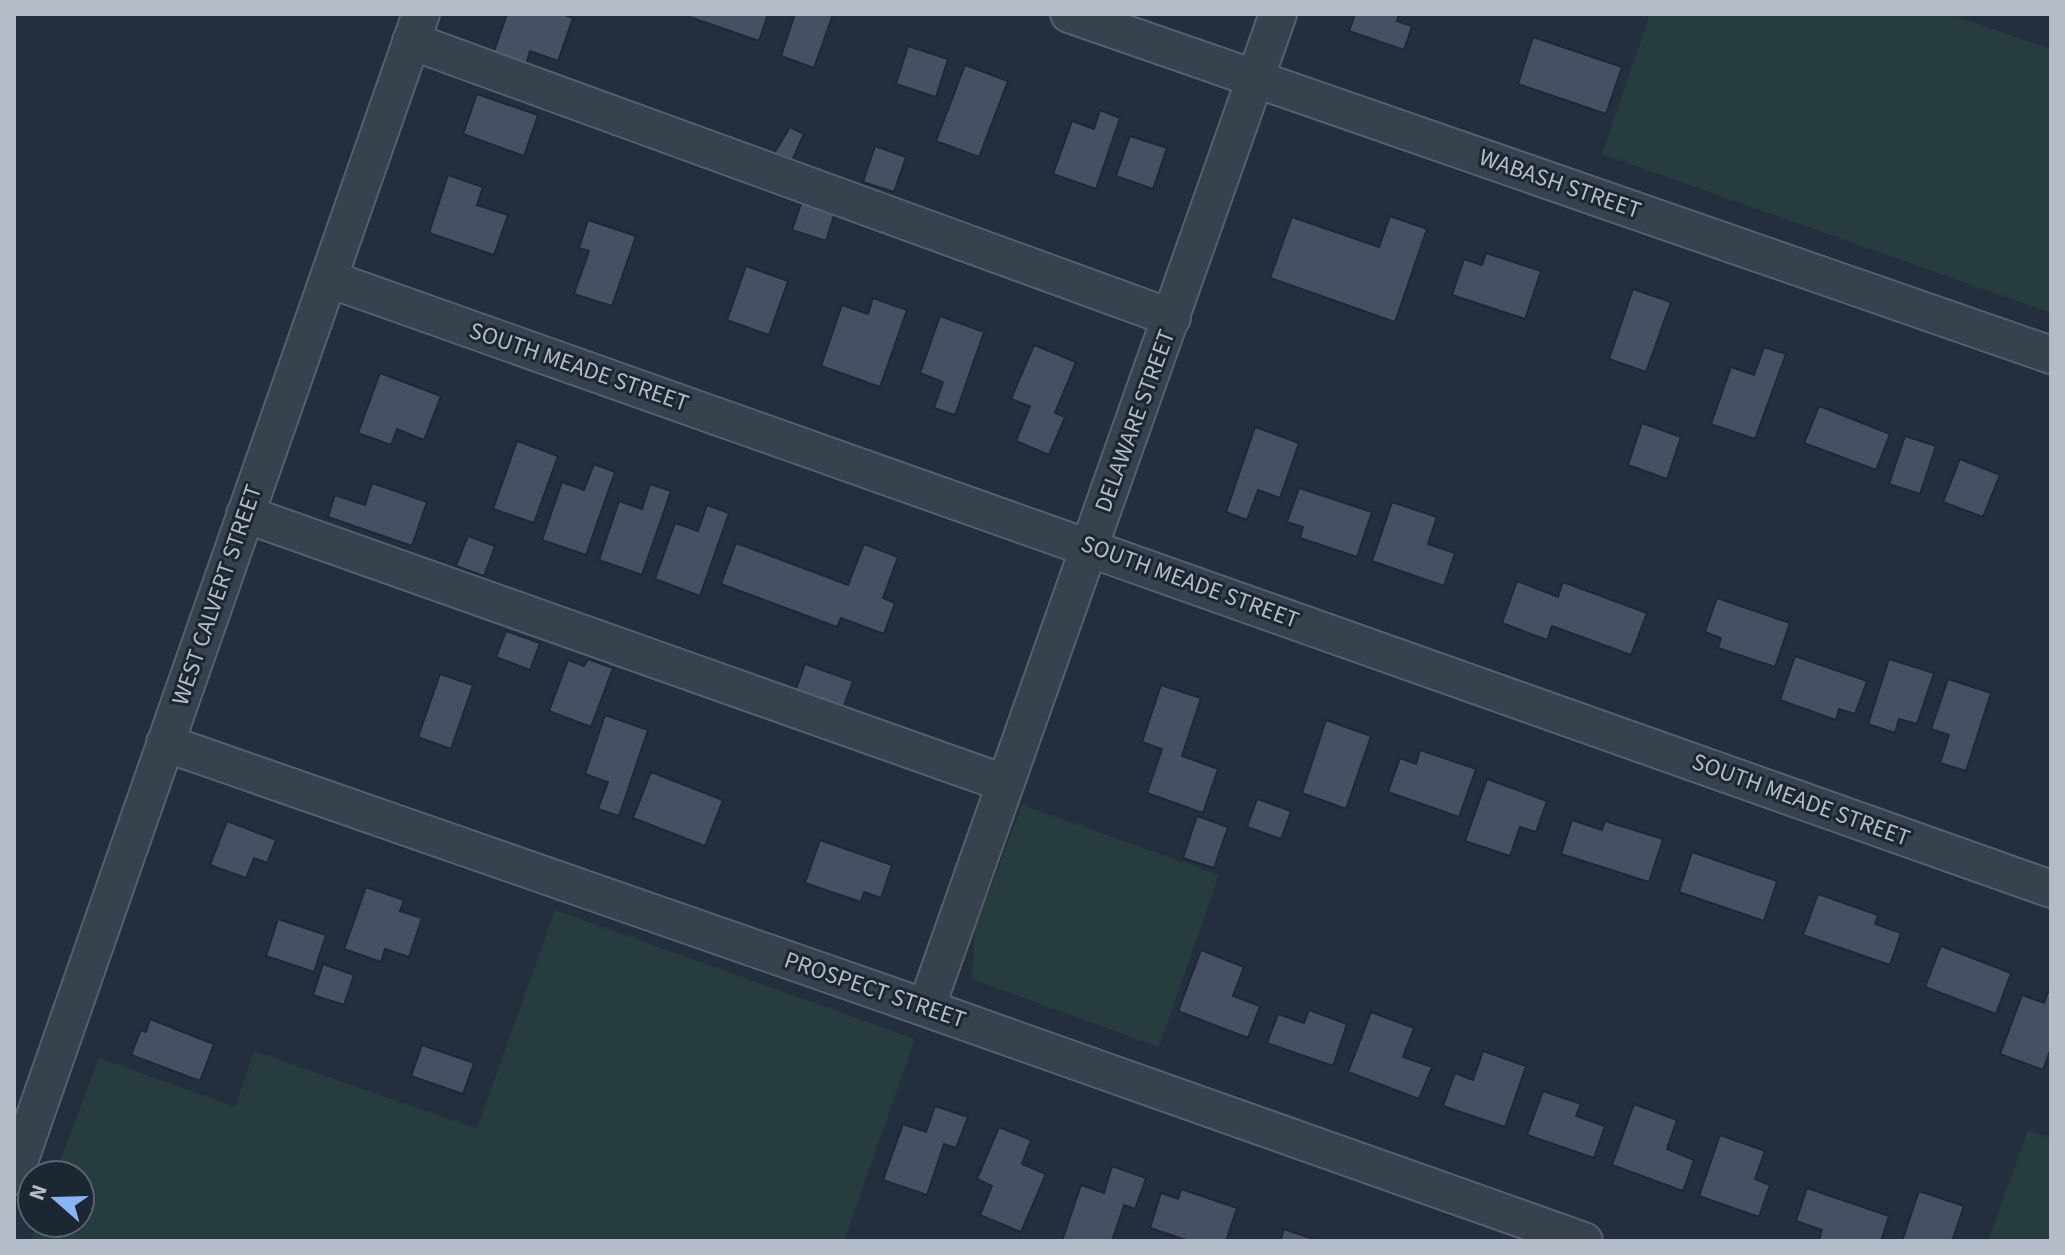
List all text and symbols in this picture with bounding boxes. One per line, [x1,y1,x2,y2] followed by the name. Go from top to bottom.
[1474,140,1646,228] street label: WABASH STREET
[465,313,694,421] street label: SOUTH MEADE STREET
[1086,325,1184,517] street label: DELAWARE STREET
[163,480,271,710] street label: WEST CALVERT STREET
[1076,526,1304,638] street label: SOUTH MEADE STREET
[1687,744,1915,856] street label: SOUTH MEADE STREET
[779,942,971,1038] street label: PROSPECT STREET
[16,1159,96,1239] north arrow
[21,1180,56,1205] text: N

